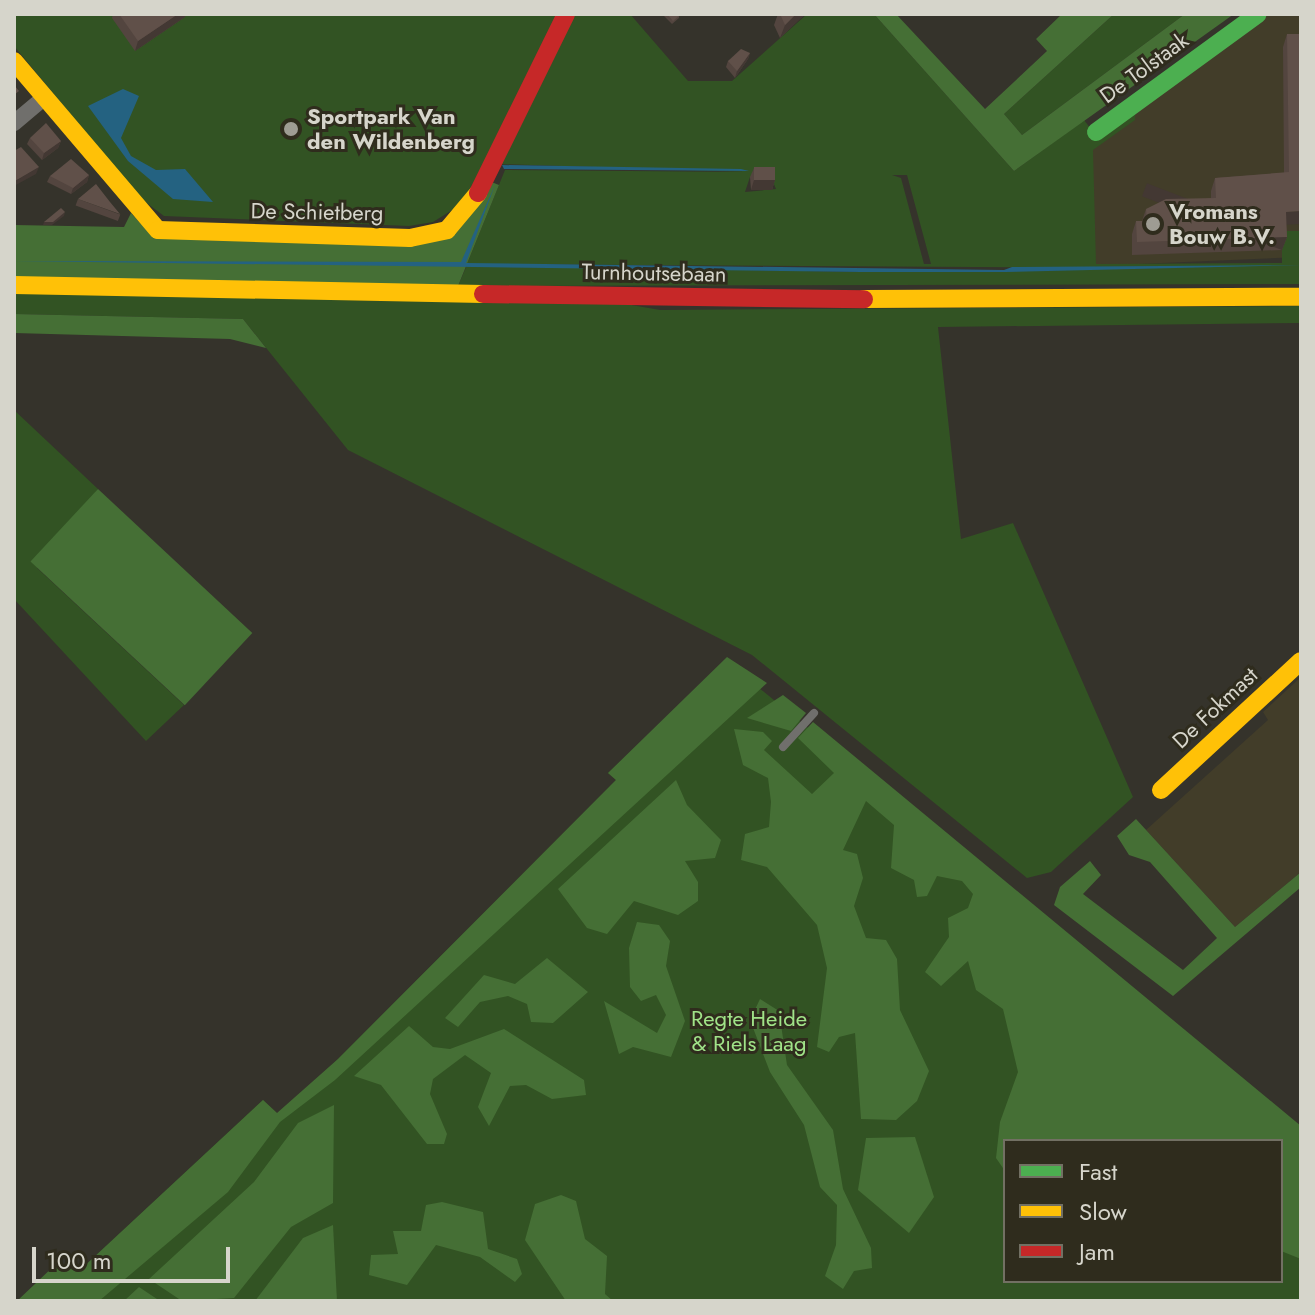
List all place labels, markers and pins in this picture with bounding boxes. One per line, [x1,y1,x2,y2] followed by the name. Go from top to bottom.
[307,103,475,154] place label: Sportpark Van den Wildenberg
[282,120,300,138] marker: Sportpark Van den Wildenberg
[1169,198,1275,250] place label: Vromans Bouw B.V.
[1144,215,1162,233] marker: Vromans Bouw B.V.

